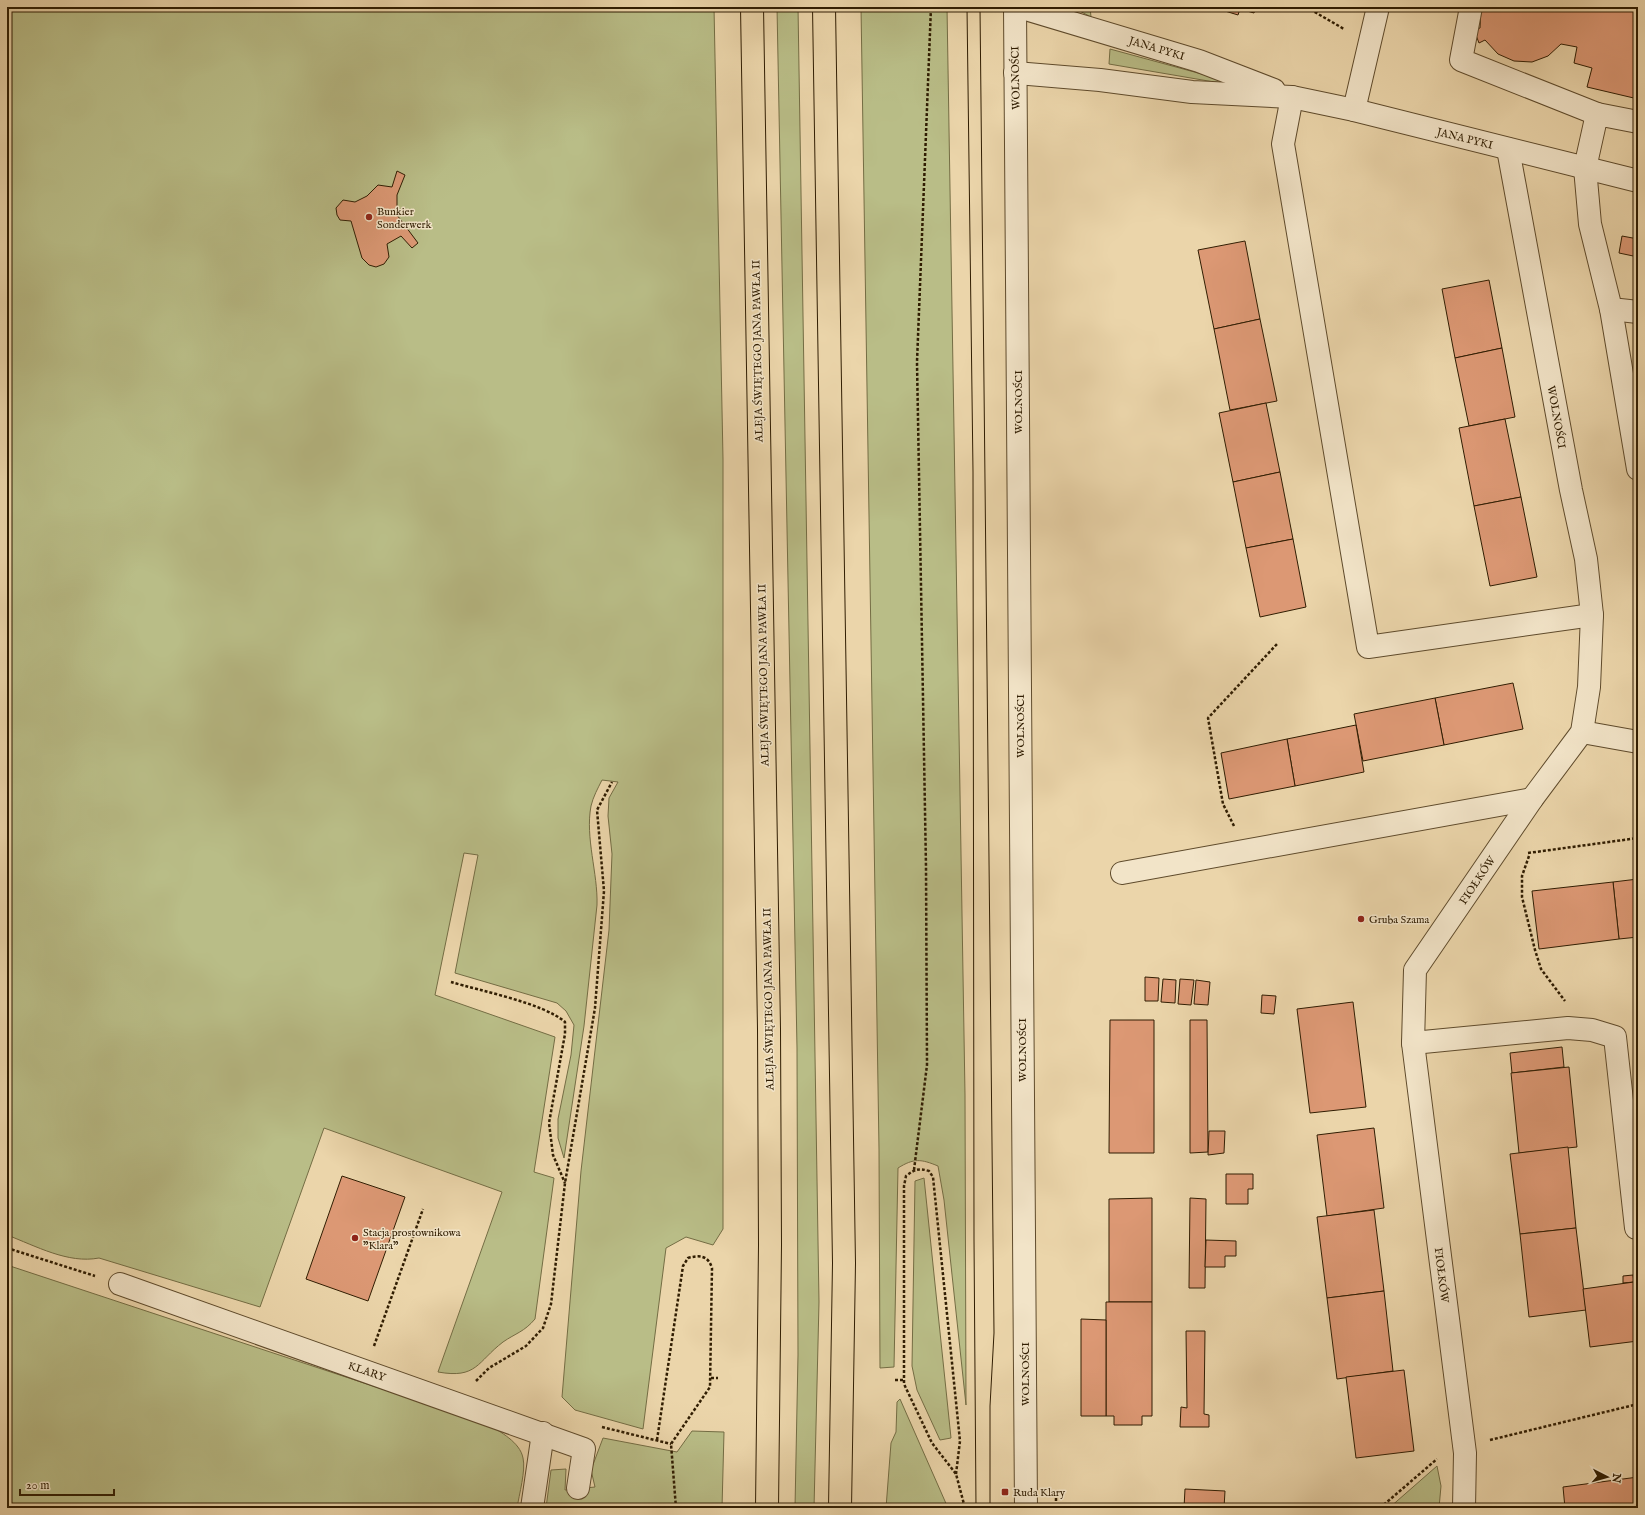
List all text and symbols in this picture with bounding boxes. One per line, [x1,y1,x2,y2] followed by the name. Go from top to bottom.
[1125,33,1186,64] street label: JANA PYKI
[1008,46,1024,110] street label: WOLNOŚCI
[1433,125,1495,153] street label: JANA PYKI
[377,205,432,232] place label: Bunkier Sonderwerk
[364,212,374,222] marker: Bunkier Sonderwerk
[749,259,767,443] street label: ALEJA ŚWIĘTEGO JANA PAWŁA II
[1012,370,1026,434] street label: WOLNOŚCI
[1544,385,1568,450] street label: WOLNOŚCI
[755,583,773,767] street label: ALEJA ŚWIĘTEGO JANA PAWŁA II
[1014,694,1028,758] street label: WOLNOŚCI
[1456,853,1499,908] street label: FIOŁKÓW
[760,907,778,1091] street label: ALEJA ŚWIĘTEGO JANA PAWŁA II
[1369,913,1430,927] place label: Gruba Szama
[1356,914,1366,924] marker: Gruba Szama
[1016,1018,1030,1082] street label: WOLNOŚCI
[363,1226,461,1253] place label: Stacja prostownikowa "Klara"
[350,1233,360,1243] marker: Stacja prostownikowa "Klara"
[1431,1247,1451,1304] street label: FIOŁKÓW
[1019,1342,1033,1406] street label: WOLNOŚCI
[346,1359,388,1385] street label: KLARY
[1587,1457,1627,1497] north arrow
[20,1471,114,1497] scale bar
[1608,1471,1624,1484] text: N
[26,1478,49,1493] text: 20 m
[1013,1486,1066,1500] place label: Ruda Klary
[1000,1487,1010,1497] marker: Ruda Klary

